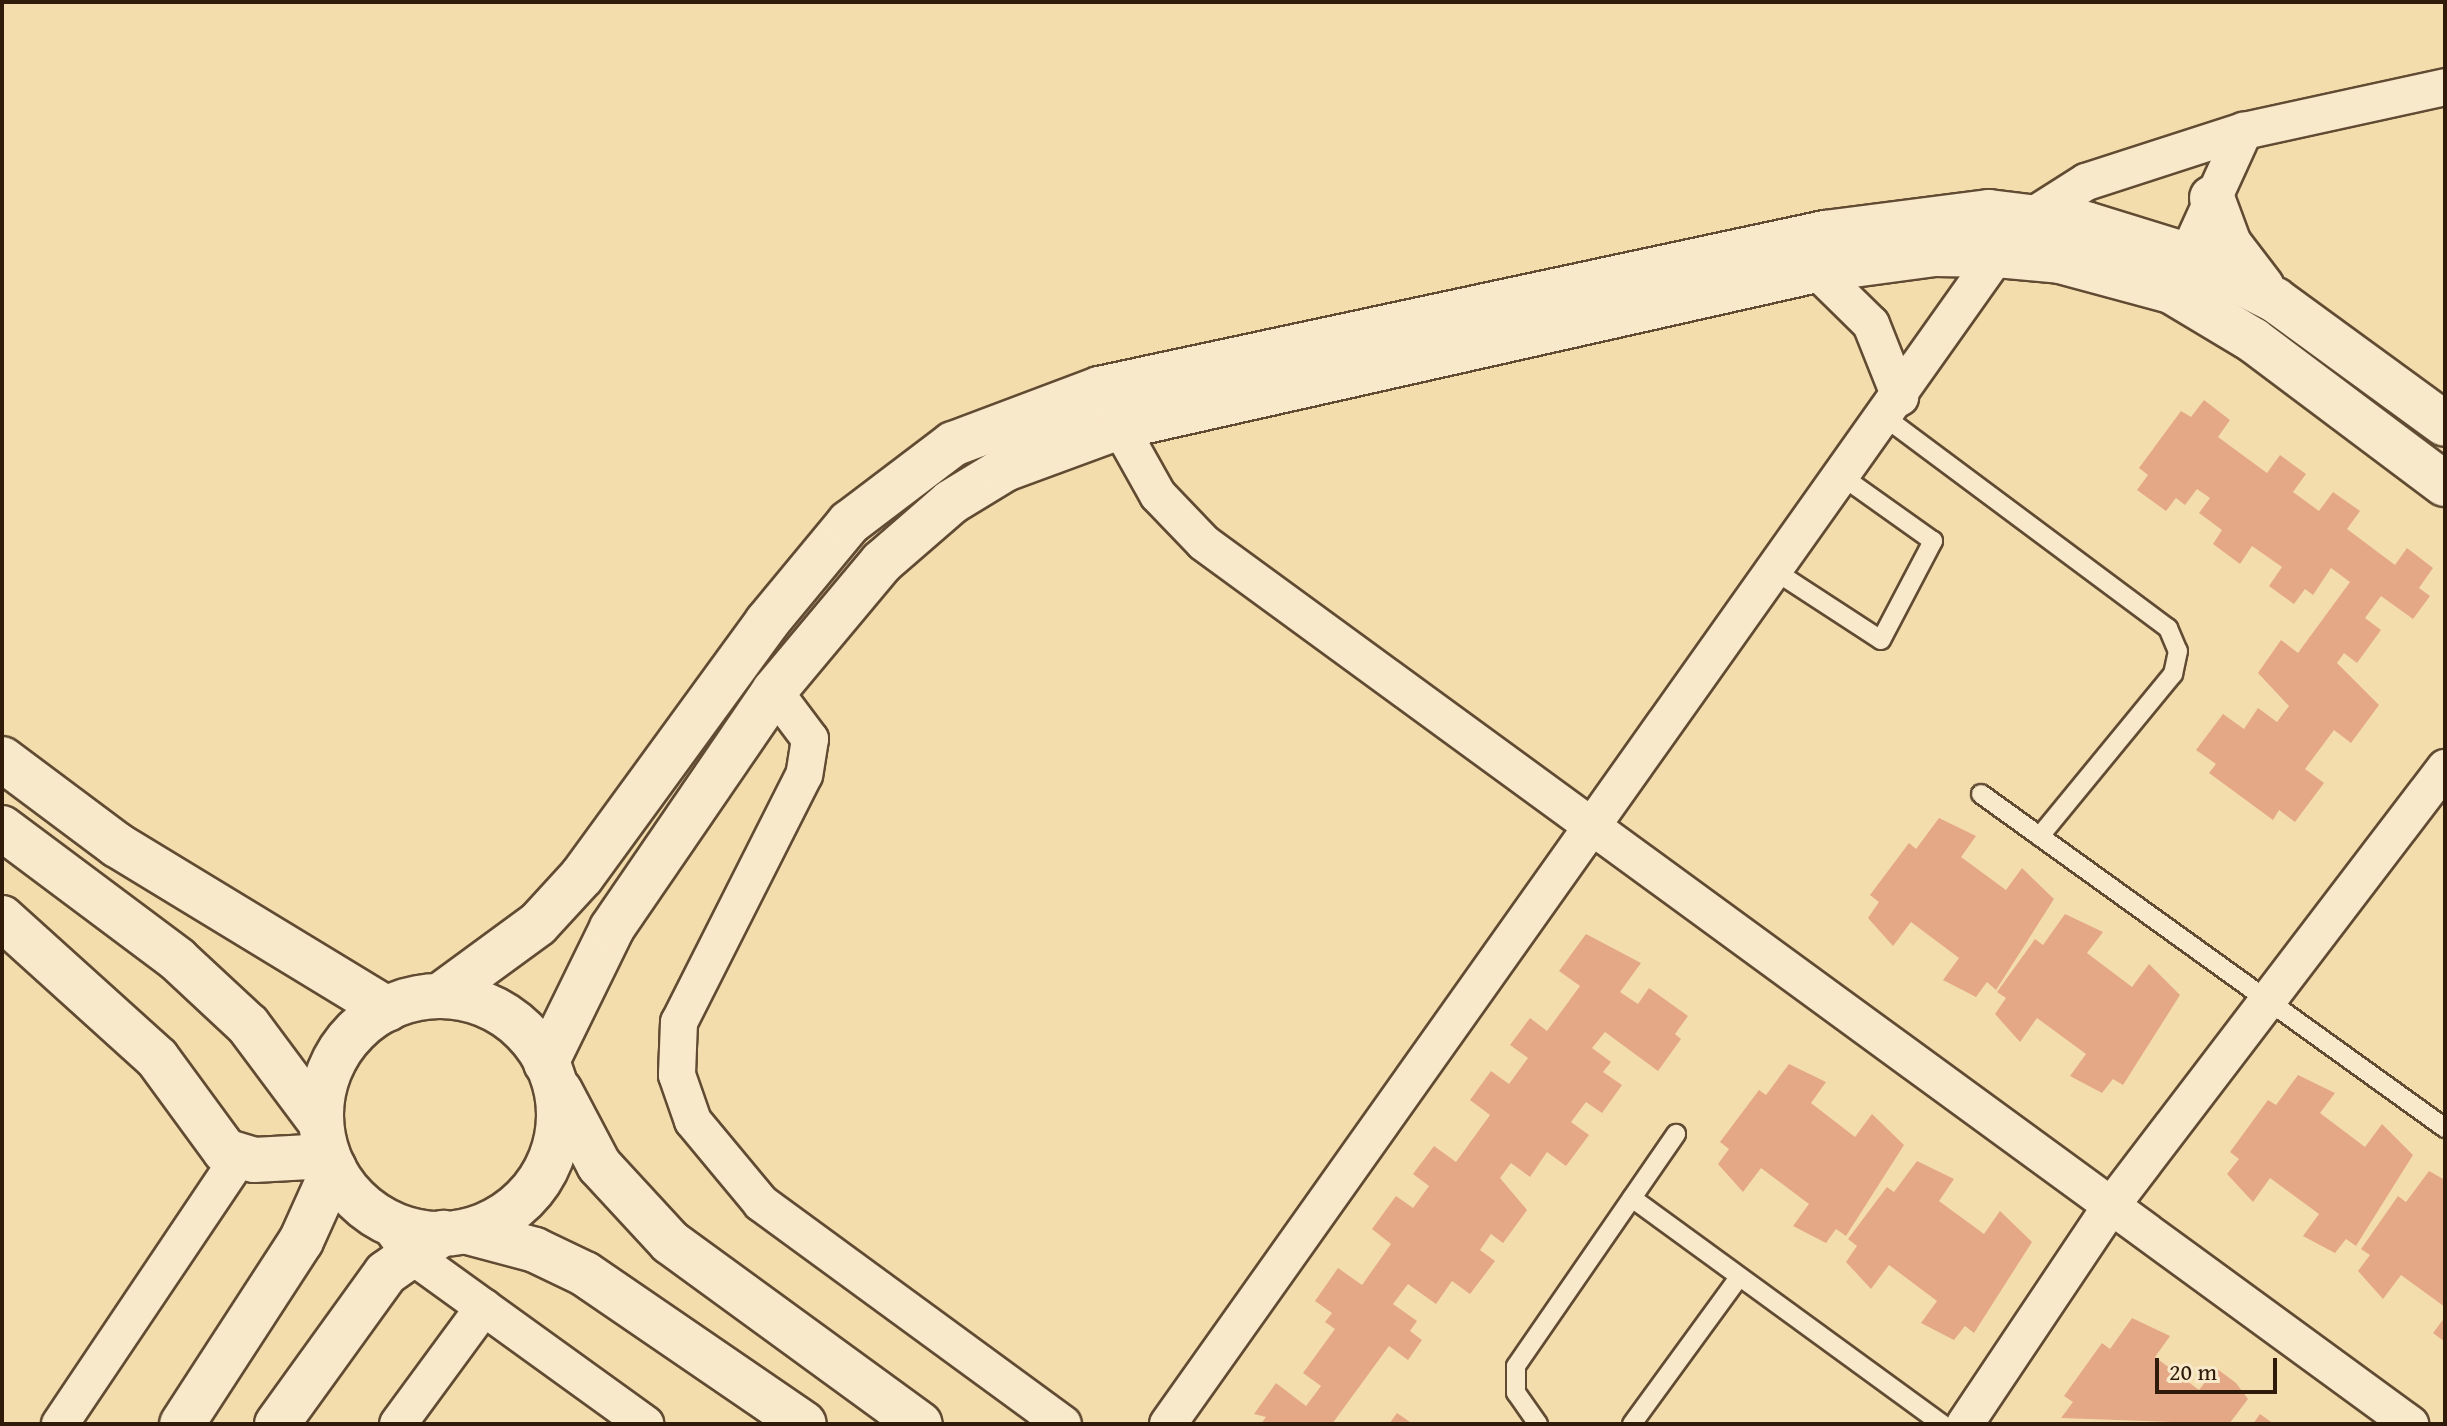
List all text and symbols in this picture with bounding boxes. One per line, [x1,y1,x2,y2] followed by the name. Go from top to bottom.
[2159,1342,2281,1392] scale bar
[2169,1354,2217,1389] text: 20 m

